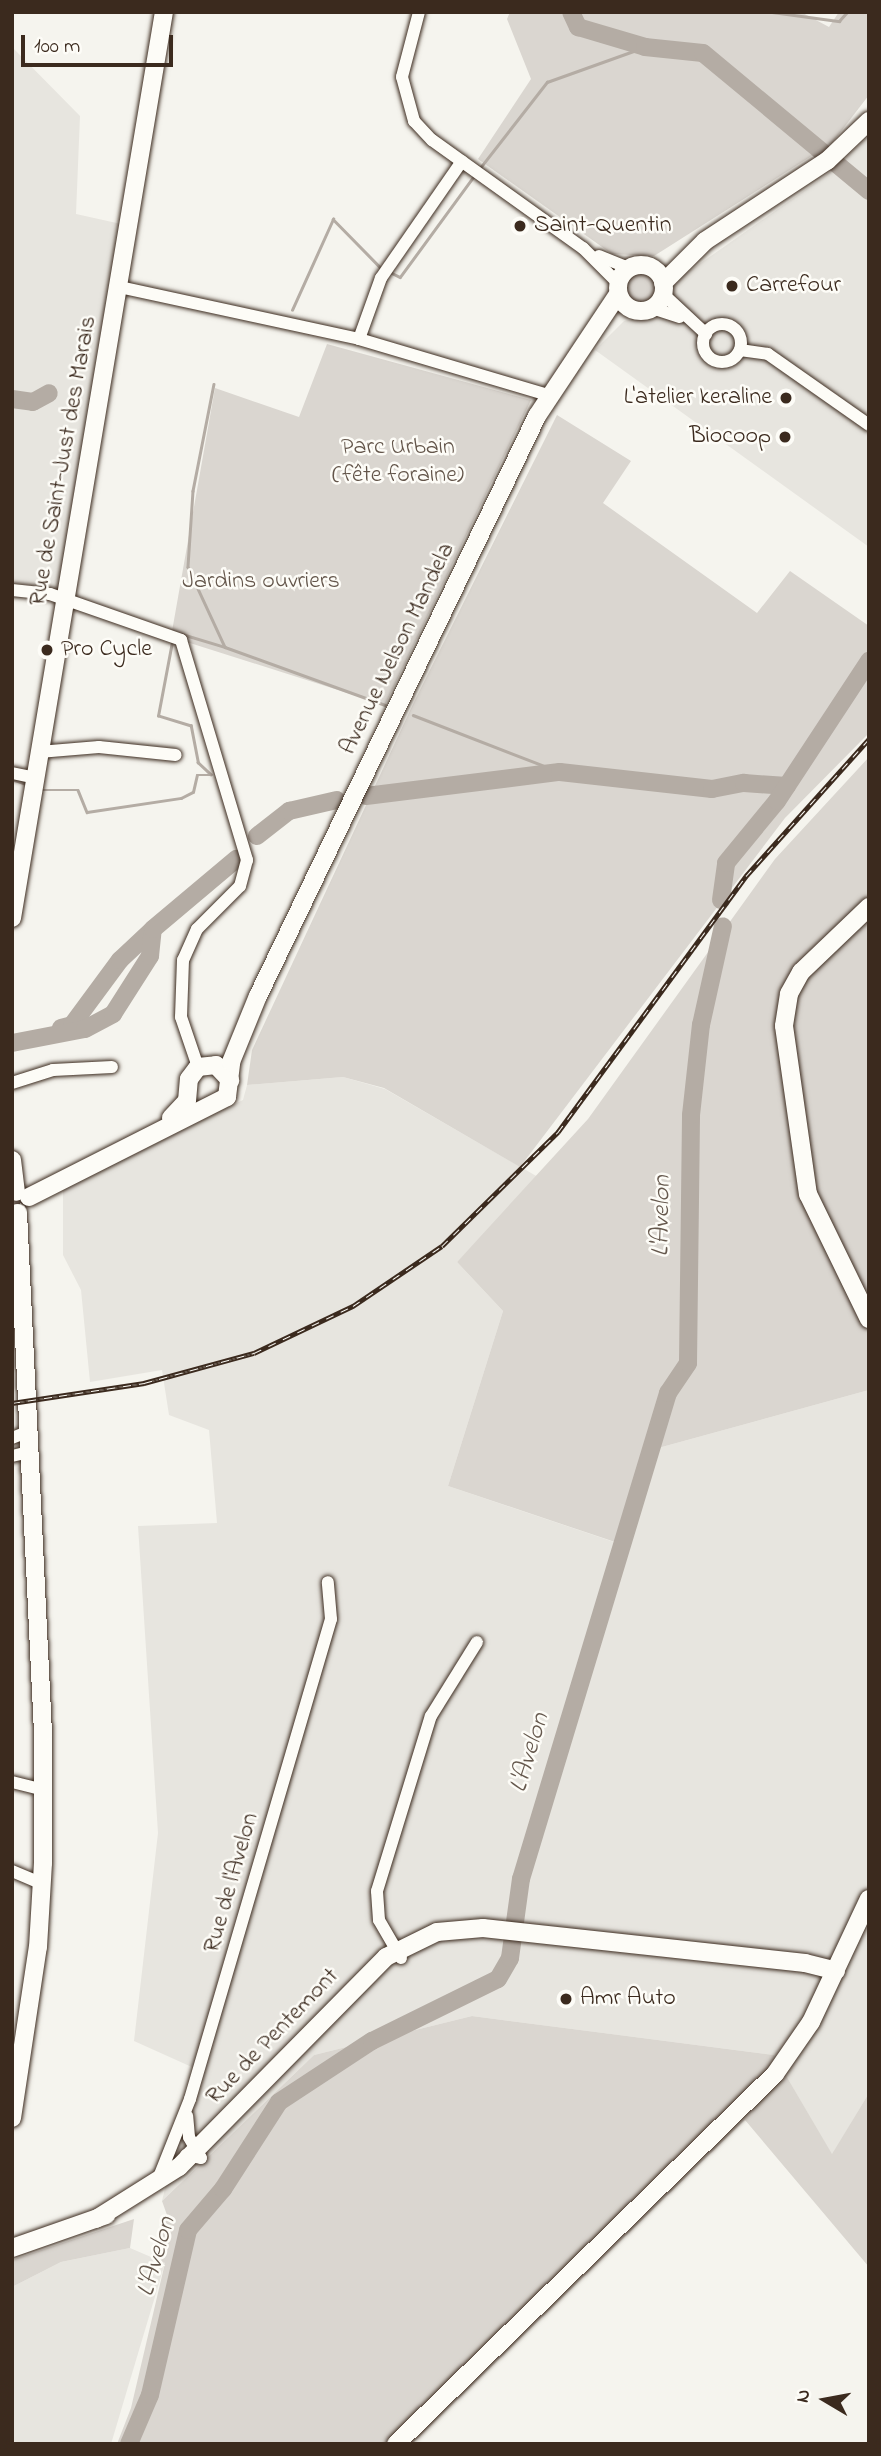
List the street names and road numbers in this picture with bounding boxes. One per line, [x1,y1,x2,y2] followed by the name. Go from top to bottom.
[24,314,104,608] street label: Rue de Saint-Just des Marais
[334,538,462,760] street label: Avenue Nelson Mandela
[198,1810,266,1956] street label: Rue de l'Avelon
[201,1963,345,2111] street label: Rue de Pentemont

